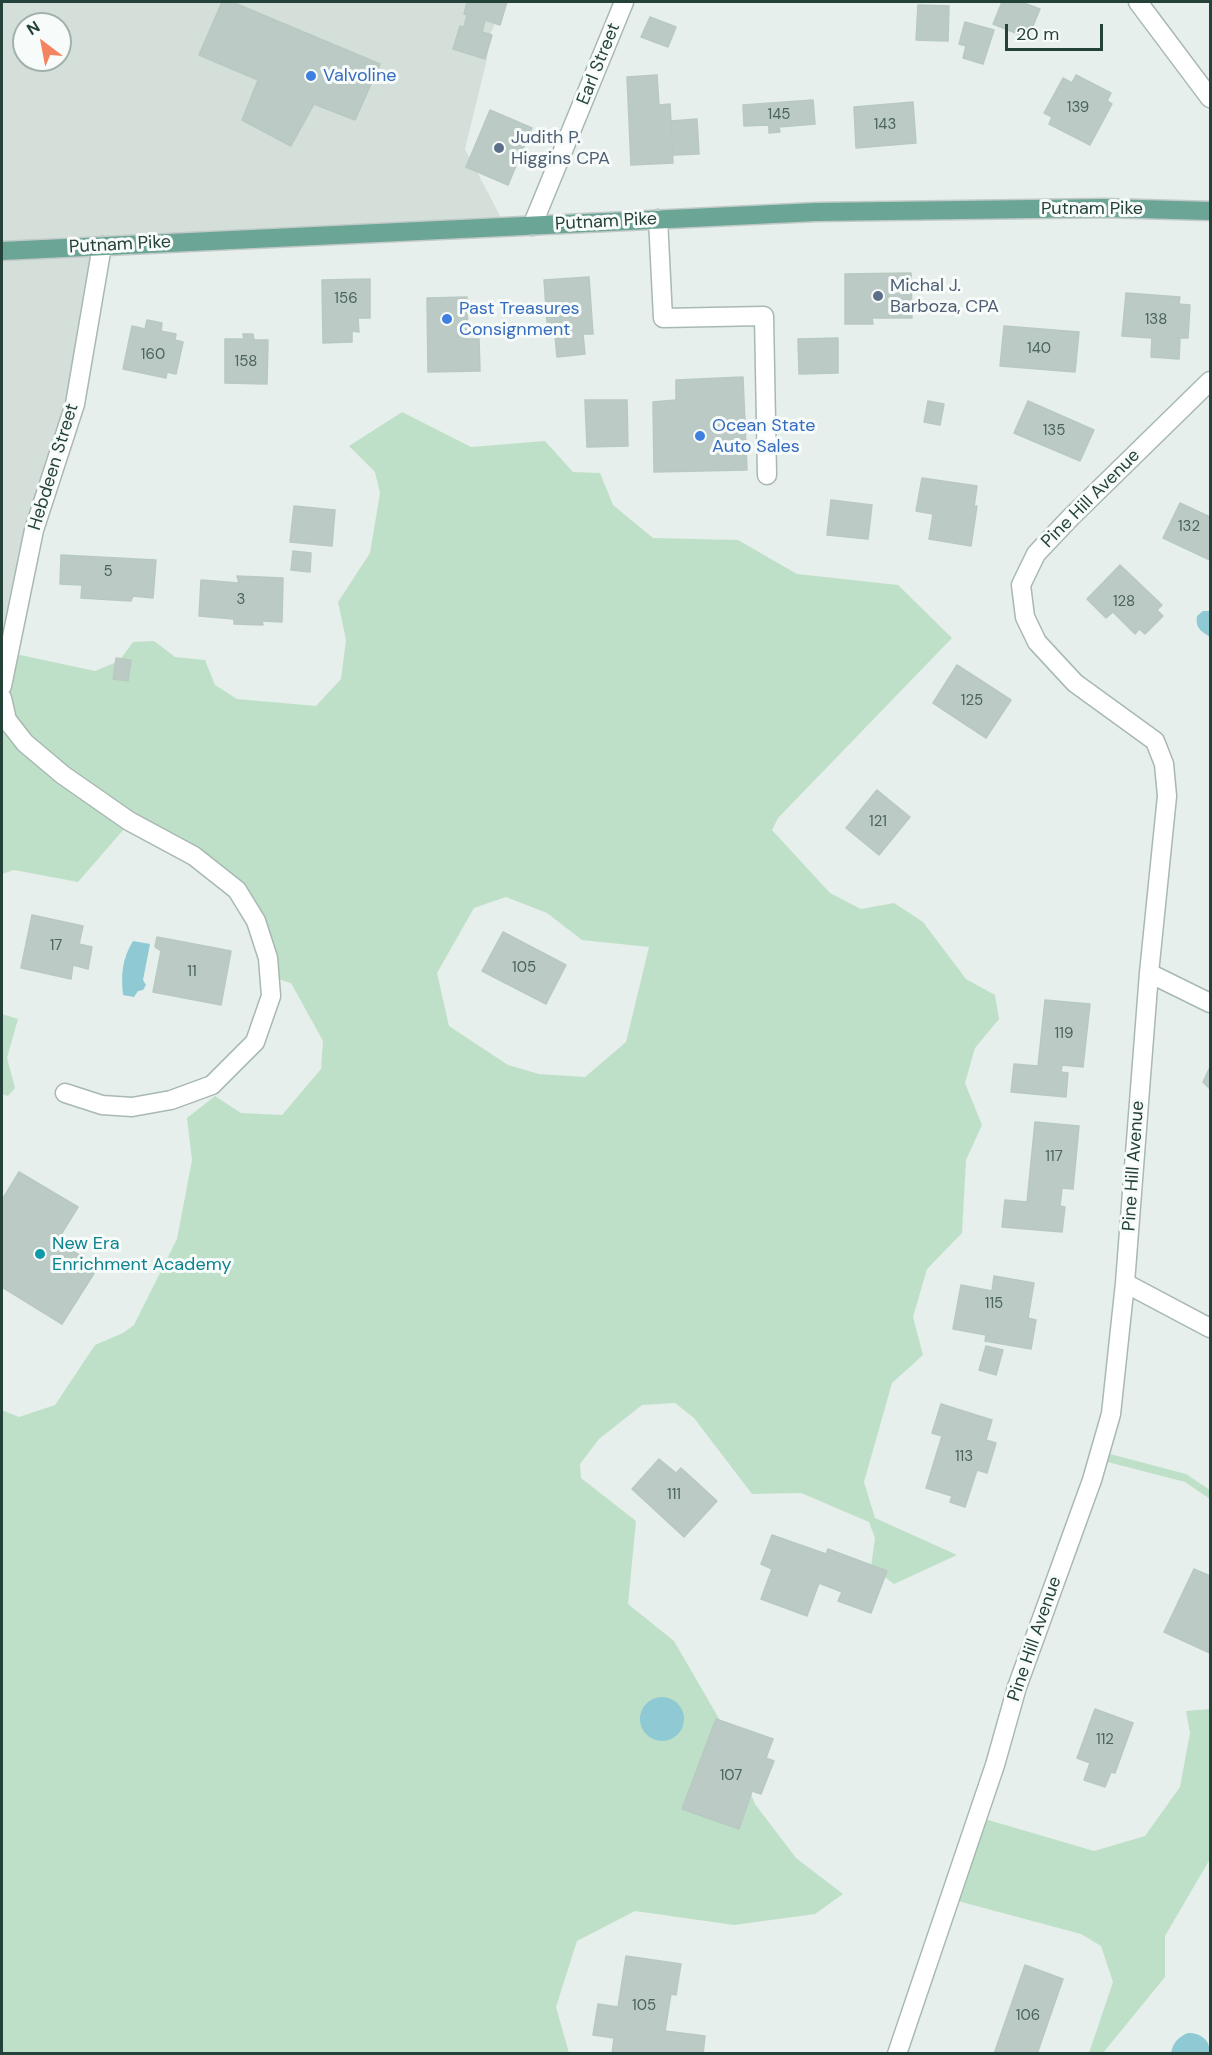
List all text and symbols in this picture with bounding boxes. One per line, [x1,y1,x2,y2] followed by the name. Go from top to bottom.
[12,12,72,72] north arrow
[1008,12,1106,50] scale bar
[23,16,44,40] text: N
[573,20,625,108] street label: Earl Street
[1016,22,1059,46] text: 20 m
[323,65,396,87] place label: Valvoline
[304,69,318,83] marker: Valvoline
[1067,99,1089,117] house number: 139
[768,106,790,124] house number: 145
[874,116,896,134] house number: 143
[511,127,610,170] place label: Judith P. Higgins CPA
[492,141,506,155] marker: Judith P. Higgins CPA
[1041,198,1143,220] street label: Putnam Pike
[554,209,658,235] street label: Putnam Pike
[68,232,172,258] street label: Putnam Pike
[890,275,999,318] place label: Michal J. Barboza, CPA
[871,289,885,303] marker: Michal J. Barboza, CPA
[334,290,358,308] house number: 156
[459,298,580,340] place label: Past Treasures Consignment
[1145,311,1167,329] house number: 138
[440,312,454,326] marker: Past Treasures Consignment
[1027,340,1051,358] house number: 140
[141,346,165,364] house number: 160
[235,353,257,371] house number: 158
[24,401,84,533] street label: Hebdeen Street
[712,415,815,458] place label: Ocean State Auto Sales
[1043,422,1065,440] house number: 135
[693,429,707,443] marker: Ocean State Auto Sales
[1037,445,1145,553] street label: Pine Hill Avenue
[1178,518,1200,536] house number: 132
[103,563,113,581] house number: 5
[237,591,245,609] house number: 3
[1113,593,1135,611] house number: 128
[961,692,983,710] house number: 125
[869,813,887,831] house number: 121
[50,937,62,955] house number: 17
[512,959,536,977] house number: 105
[187,963,197,981] house number: 11
[1055,1025,1073,1043] house number: 119
[1119,1100,1149,1232] street label: Pine Hill Avenue
[1045,1148,1063,1166] house number: 117
[52,1233,231,1276] place label: New Era Enrichment Academy
[33,1247,47,1261] marker: New Era Enrichment Academy
[985,1295,1003,1313] house number: 115
[955,1448,973,1466] house number: 113
[667,1486,681,1504] house number: 111
[1004,1574,1066,1704] street label: Pine Hill Avenue
[1096,1731,1114,1749] house number: 112
[720,1767,742,1785] house number: 107
[632,1997,656,2015] house number: 105
[1016,2007,1040,2025] house number: 106

